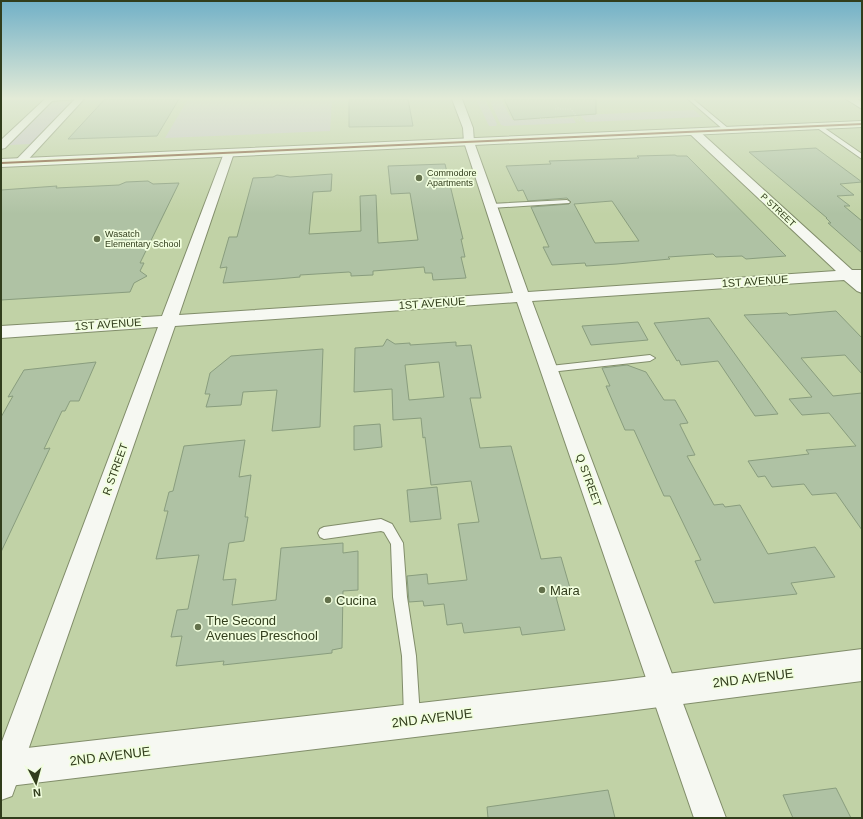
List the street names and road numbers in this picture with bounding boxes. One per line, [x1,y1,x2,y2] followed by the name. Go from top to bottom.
[759,191,798,229] street label: P STREET
[721,273,789,289] street label: 1ST AVENUE
[398,295,466,311] street label: 1ST AVENUE
[74,316,142,332] street label: 1ST AVENUE
[100,441,130,497] street label: R STREET
[574,452,604,508] street label: Q STREET
[712,666,795,690] street label: 2ND AVENUE
[391,706,474,730] street label: 2ND AVENUE
[69,744,152,768] street label: 2ND AVENUE

